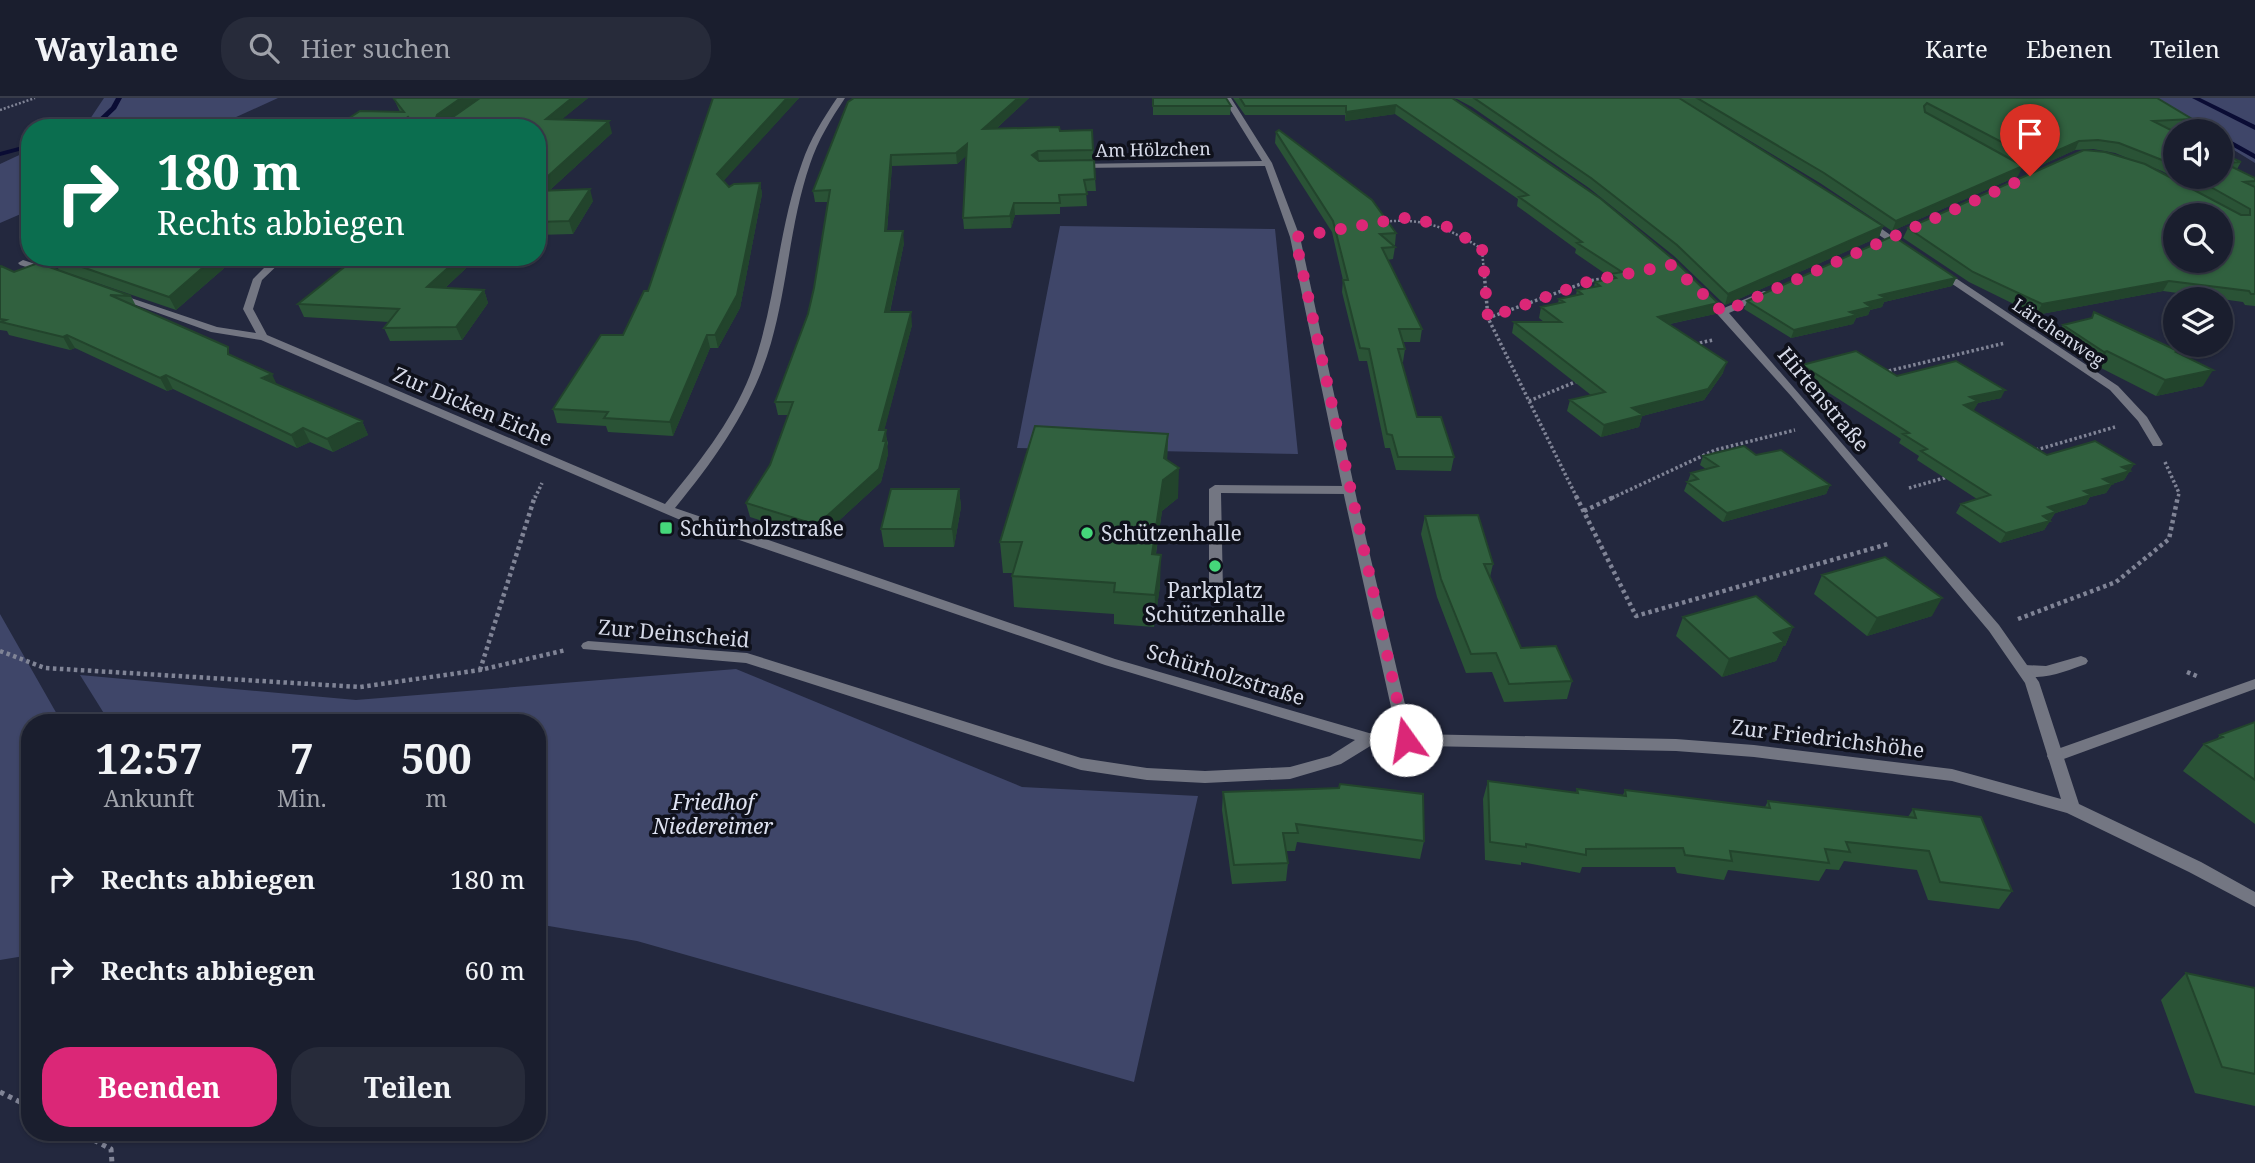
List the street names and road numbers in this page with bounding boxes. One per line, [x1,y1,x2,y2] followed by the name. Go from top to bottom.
[1095,136,1211,162] street label: Am Hölzchen
[2008,292,2110,372] street label: Lärchenweg
[1772,341,1876,457] street label: Hirtenstraße
[389,360,557,452] street label: Zur Dicken Eiche
[597,612,751,654] street label: Zur Deinscheid
[1143,637,1309,711] street label: Schürholzstraße
[1730,712,1926,764] street label: Zur Friedrichshöhe

